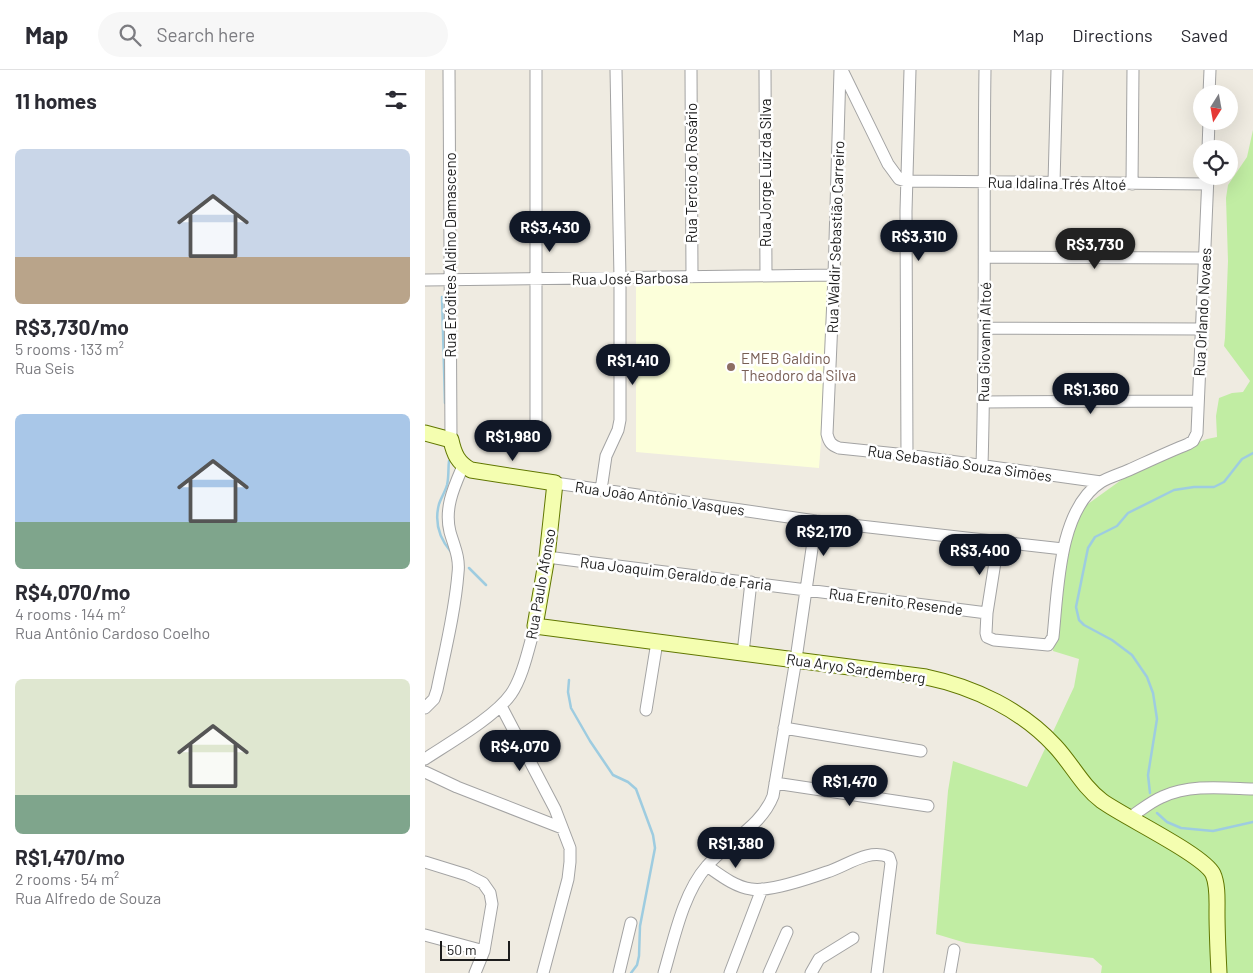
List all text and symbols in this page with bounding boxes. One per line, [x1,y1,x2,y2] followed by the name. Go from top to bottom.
[98,12,448,57] search box
[25,20,68,49] text: Map
[116,21,144,49] icon: search
[156,23,255,46] text: Search here
[1012,24,1044,46] text: Map
[1072,24,1153,46] text: Directions
[1181,24,1228,46] text: Saved
[1193,85,1237,130] north arrow
[1193,85,1238,185] map controls
[382,86,410,114] icon: filters
[15,88,97,113] text: 11 homes
[756,99,774,247] street label: Rua Jorge Luiz da Silva
[682,103,700,243] street label: Rua Tercio do Rosário
[823,140,847,334] street label: Rua Waldir Sebastião Carreiro
[1193,140,1238,185] button: locate
[441,152,459,358] street label: Rua Eródites Aldino Damasceno
[987,173,1127,193] street label: Rua Idalina Trés Altoé
[168,181,258,271] icon: home
[504,210,596,253] pin: R$3,430
[520,217,580,236] text: R$3,430
[873,220,965,262] pin: R$3,310
[891,226,947,245] text: R$3,310
[1049,228,1141,270] pin: R$3,730
[1066,234,1124,253] text: R$3,730
[1190,247,1214,377] street label: Rua Orlando Novaes
[572,268,688,288] street label: Rua José Barbosa
[974,282,994,402] street label: Rua Giovanni Altoé
[15,314,129,339] text: R$3,730/mo
[15,339,124,358] text: 5 rooms · 133 m²
[587,344,679,386] pin: R$1,410
[741,349,856,384] place label: EMEB Galdino Theodoro da Silva
[607,350,659,369] text: R$1,410
[15,358,74,377] text: Rua Seis
[725,361,737,373] marker: EMEB Galdino Theodoro da Silva
[1045,372,1137,415] pin: R$1,360
[1063,379,1119,398] text: R$1,360
[467,420,559,462] pin: R$1,980
[485,426,541,445] text: R$1,980
[867,441,1053,485] street label: Rua Sebastião Souza Simões
[168,446,258,536] icon: home
[574,477,746,519] street label: Rua João Antônio Vasques
[778,514,870,557] pin: R$2,170
[797,521,851,540] text: R$2,170
[521,527,559,641] street label: Rua Paulo Afonso
[934,534,1026,576] pin: R$3,400
[950,540,1010,559] text: R$3,400
[579,552,773,594] street label: Rua Joaquim Geraldo de Faria
[15,579,130,604] text: R$4,070/mo
[828,584,964,618] street label: Rua Erenito Resende
[15,604,126,623] text: 4 rooms · 144 m²
[15,623,210,642] text: Rua Antônio Cardoso Coelho
[785,649,927,687] street label: Rua Aryo Sardemberg
[168,711,258,801] icon: home
[474,730,566,772] pin: R$4,070
[491,736,549,755] text: R$4,070
[804,764,896,807] pin: R$1,470
[823,771,877,790] text: R$1,470
[690,826,782,869] pin: R$1,380
[708,833,764,852] text: R$1,380
[15,844,125,869] text: R$1,470/mo
[15,869,119,888] text: 2 rooms · 54 m²
[15,888,161,907] text: Rua Alfredo de Souza
[440,938,510,961] scale bar
[447,941,476,958] text: 50 m

